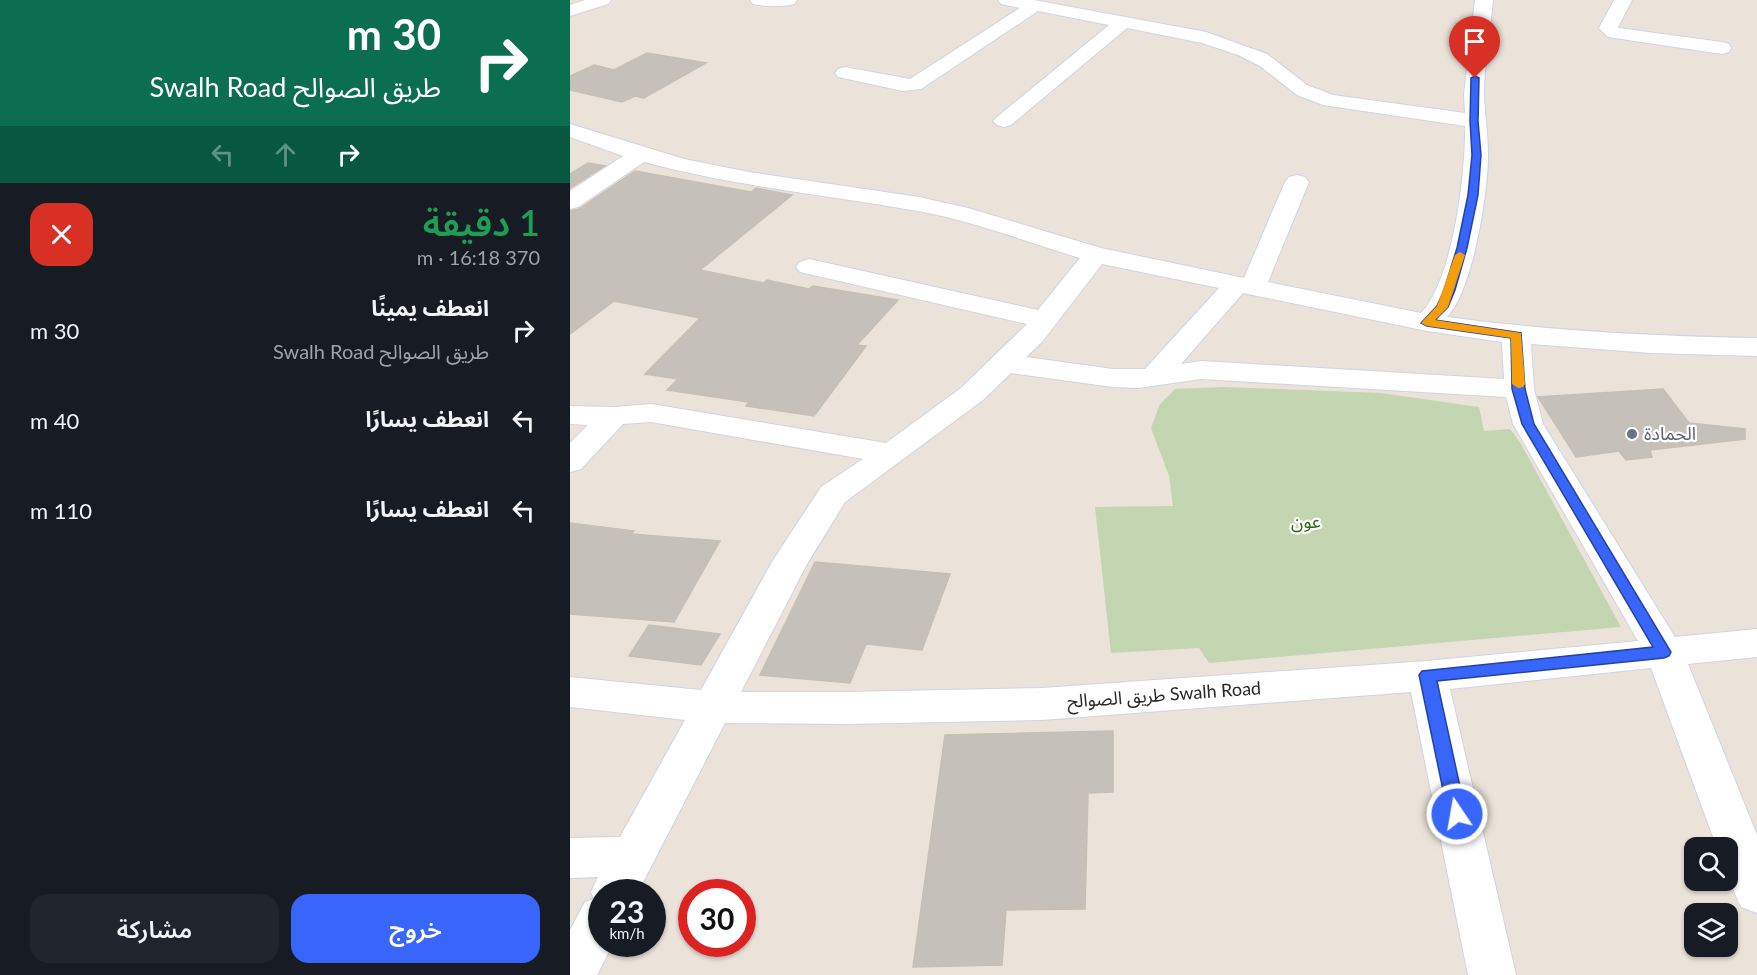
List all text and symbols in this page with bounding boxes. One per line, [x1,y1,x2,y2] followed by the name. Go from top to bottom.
[347,9,441,59] text: 30 m
[1449,16,1500,78] pin
[462,24,540,102] icon: right
[1458,25,1491,58] icon: arrive
[149,70,441,103] text: طريق الصوالح Swalh Road
[206,138,239,171] icon: left
[269,138,302,171] icon: ahead
[332,138,365,171] icon: right
[423,200,540,244] text: 1 دقيقة
[30,203,93,266] button: close
[417,245,540,269] text: 370 m · 16:18
[371,294,489,321] text: انعطف يمينًا
[507,314,540,347] icon: right
[30,317,79,344] text: 30 m
[273,339,489,363] text: طريق الصوالح Swalh Road
[507,404,540,437] icon: left
[365,405,489,432] text: انعطف يسارًا
[30,407,79,434] text: 40 m
[1644,422,1696,444] place label: الحمادة
[1625,427,1639,441] marker: الحمادة
[507,494,540,527] icon: left
[365,495,489,522] text: انعطف يسارًا
[30,497,92,524] text: 110 m
[1291,510,1321,533] park label: عون
[1066,676,1262,715] street label: طريق الصوالح Swalh Road
[1425,782,1489,846] position arrow
[1684,837,1738,957] map controls
[1684,837,1738,891] button: search
[678,879,756,957] speed limit sign: 30
[610,893,644,929] text: 23
[30,894,279,963] button: مشاركة
[291,894,540,963] button: خروج
[1684,903,1738,957] button: layers
[609,924,645,942] text: km/h

